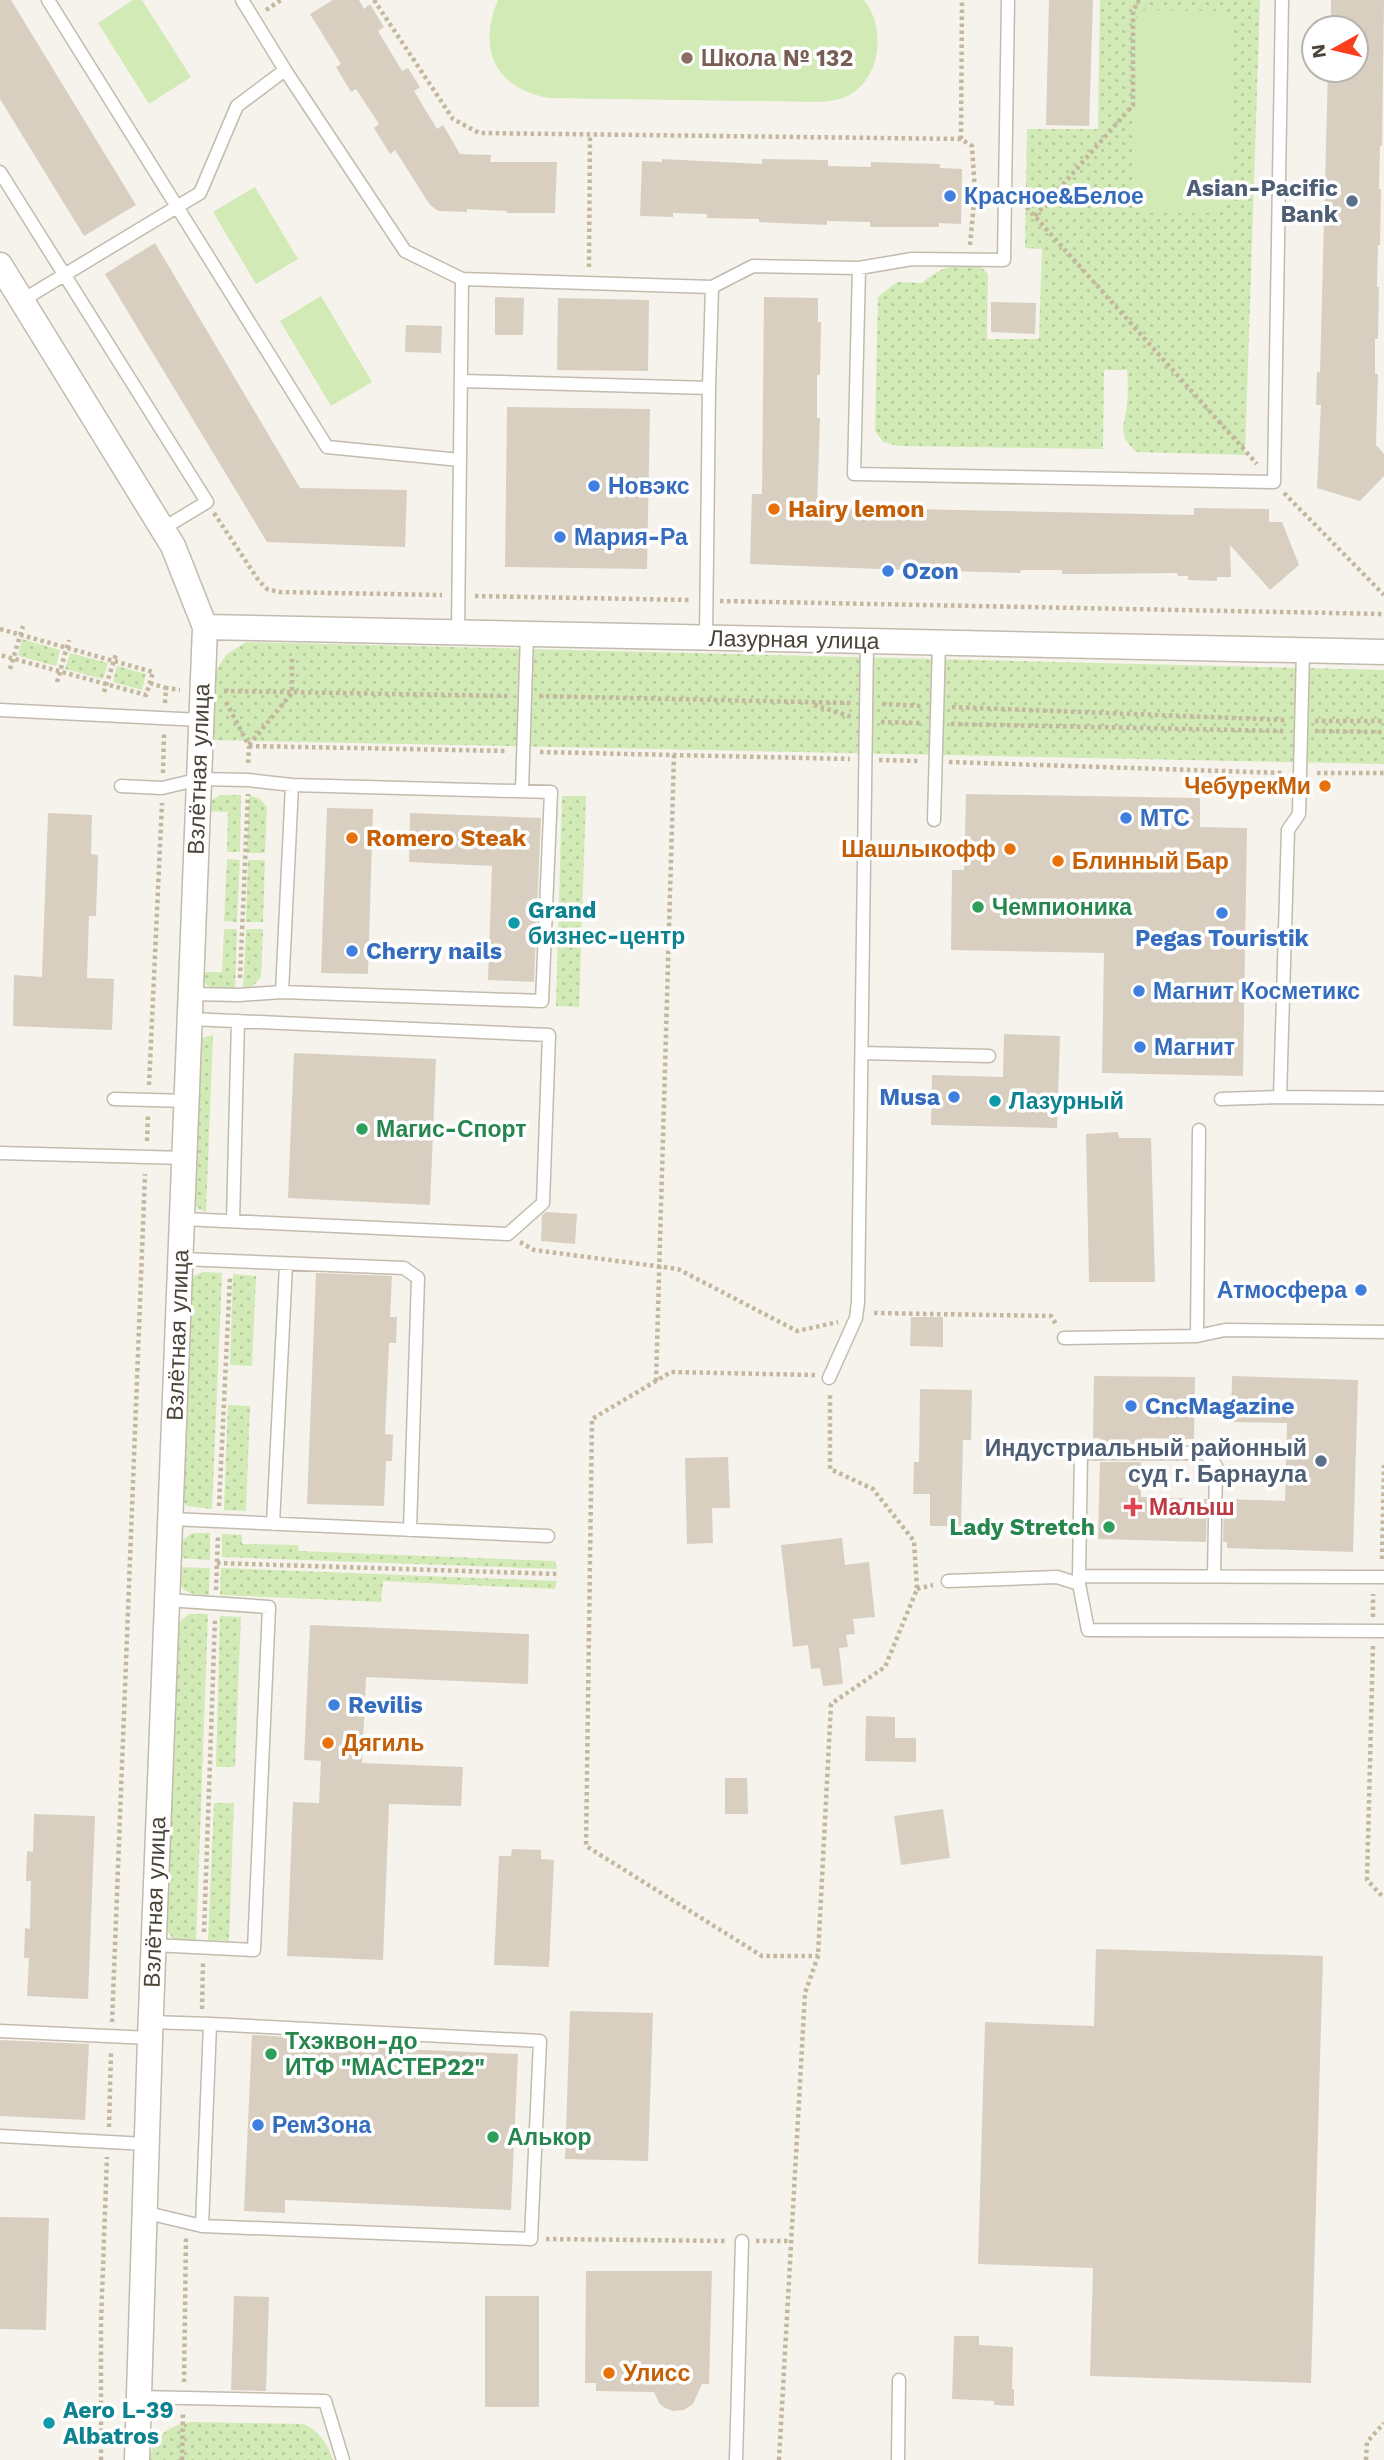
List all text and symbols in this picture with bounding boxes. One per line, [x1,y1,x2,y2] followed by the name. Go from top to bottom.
[1300,14,1370,84] north arrow
[1306,43,1331,60] text: N
[701,45,853,72] place label: Школа № 132
[679,50,695,66] marker: Школа № 132
[1186,175,1339,228] place label: Asian-Pacific Bank
[964,183,1144,210] place label: Красное&Белое
[942,188,958,204] marker: Красное&Белое
[1344,193,1360,209] marker: Asian-Pacific Bank
[608,473,690,500] place label: Новэкс
[586,478,602,494] marker: Новэкс
[788,496,924,523] place label: Hairy lemon
[766,501,782,517] marker: Hairy lemon
[574,524,688,551] place label: Мария-Ра
[552,529,568,545] marker: Мария-Ра
[902,558,959,585] place label: Ozon
[880,563,896,579] marker: Ozon
[708,625,880,655] street label: Лазурная улица
[183,683,215,855] street label: Взлётная улица
[1184,773,1311,800] place label: ЧебурекМи
[1317,778,1333,794] marker: ЧебурекМи
[1140,805,1190,832] place label: МТС
[1118,810,1134,826] marker: МТС
[366,825,527,852] place label: Romero Steak
[344,830,360,846] marker: Romero Steak
[841,836,996,863] place label: Шашлыкофф
[1002,841,1018,857] marker: Шашлыкофф
[1072,848,1229,875] place label: Блинный Бар
[1050,853,1066,869] marker: Блинный Бар
[992,894,1132,921] place label: Чемпионика
[528,897,685,950] place label: Grand бизнес-центр
[970,899,986,915] marker: Чемпионика
[1214,905,1230,921] marker: Pegas Touristik
[506,915,522,931] marker: Grand бизнес-центр
[1135,925,1310,952] place label: Pegas Touristik
[366,938,502,965] place label: Cherry nails
[344,943,360,959] marker: Cherry nails
[1153,978,1360,1005] place label: Магнит Косметикс
[1131,983,1147,999] marker: Магнит Косметикс
[1154,1034,1235,1061] place label: Магнит
[1132,1039,1148,1055] marker: Магнит
[879,1084,941,1111] place label: Musa
[1009,1088,1124,1115] place label: Лазурный
[946,1089,962,1105] marker: Musa
[987,1093,1003,1109] marker: Лазурный
[376,1116,526,1143] place label: Магис-Спорт
[354,1121,370,1137] marker: Магис-Спорт
[162,1249,194,1421] street label: Взлётная улица
[1217,1277,1347,1304] place label: Атмосфера
[1353,1282,1369,1298] marker: Атмосфера
[1145,1393,1295,1420] place label: CncMagazine
[1123,1398,1139,1414] marker: CncMagazine
[985,1435,1307,1488] place label: Индустриальный районный суд г. Барнаула
[1313,1453,1329,1469] marker: Индустриальный районный суд г. Барнаула
[1149,1494,1235,1521] place label: Малыш
[1123,1497,1143,1517] marker: Малыш
[949,1514,1095,1541] place label: Lady Stretch
[1101,1519,1117,1535] marker: Lady Stretch
[348,1692,423,1719] place label: Revilis
[326,1697,342,1713] marker: Revilis
[342,1730,424,1757] place label: Дягиль
[320,1735,336,1751] marker: Дягиль
[139,1816,171,1988] street label: Взлётная улица
[285,2028,485,2081] place label: Тхэквон-до ИТФ "МАСТЕР22"
[263,2046,279,2062] marker: Тхэквон-до ИТФ "МАСТЕР22"
[272,2112,372,2139] place label: РемЗона
[250,2117,266,2133] marker: РемЗона
[507,2124,592,2151] place label: Алькор
[485,2129,501,2145] marker: Алькор
[623,2360,690,2387] place label: Улисс
[601,2365,617,2381] marker: Улисс
[63,2397,174,2450] place label: Aero L-39 Albatros
[41,2415,57,2431] marker: Aero L-39 Albatros

